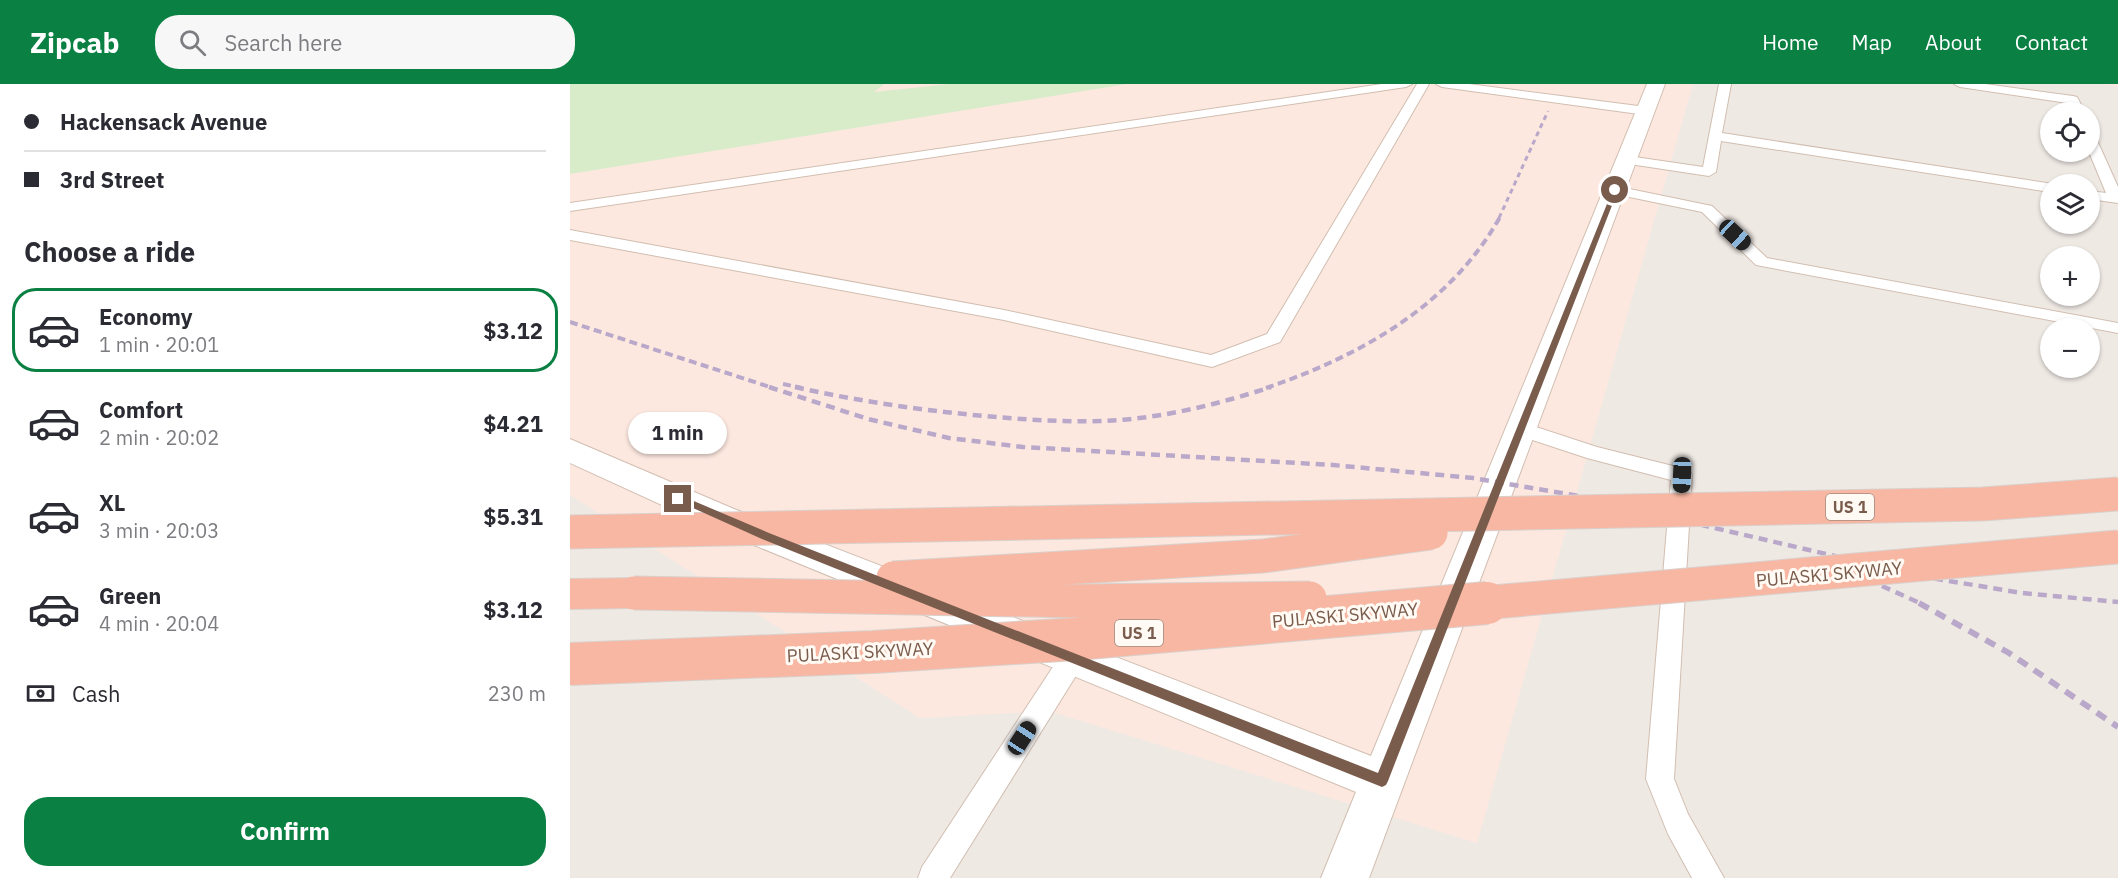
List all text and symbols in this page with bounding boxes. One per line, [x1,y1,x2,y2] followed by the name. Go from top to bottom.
[155,15,575,69] search box
[30,24,119,61] text: Zipcab
[176,26,209,59] icon: search
[224,28,342,57] text: Search here
[1762,28,1819,56] text: Home
[1852,28,1892,56] text: Map
[1925,28,1982,56] text: About
[2015,28,2088,56] text: Contact
[2040,102,2100,378] map controls
[2040,102,2100,162] button: locate
[60,107,267,136] text: Hackensack Avenue
[60,165,165,194] text: 3rd Street
[2040,174,2100,234] button: layers
[1601,176,1628,203] route start
[1716,216,1754,254] car
[24,234,195,269] text: Choose a ride
[2040,246,2100,306] button: +
[99,302,193,331] text: Economy
[27,303,81,357] icon: car
[483,316,543,345] text: $3.12
[2040,318,2100,378] button: −
[99,331,219,358] text: 1 min · 20:01
[99,395,183,424] text: Comfort
[27,396,81,450] icon: car
[483,409,543,438] text: $4.21
[628,412,728,454] callout: 1 min
[651,419,704,446] text: 1 min
[99,424,219,451] text: 2 min · 20:02
[1672,457,1692,493] car
[664,485,691,512] route end
[99,488,125,517] text: XL
[27,489,81,543] icon: car
[1826,494,1874,520] road number: US 1
[483,502,543,531] text: $5.31
[99,517,219,544] text: 3 min · 20:03
[1755,556,1903,592] street label: PULASKI SKYWAY
[99,581,161,610] text: Green
[27,582,81,636] icon: car
[483,595,543,624] text: $3.12
[1271,597,1419,633] street label: PULASKI SKYWAY
[99,610,219,637] text: 4 min · 20:04
[1115,620,1163,646] road number: US 1
[786,637,934,667] street label: PULASKI SKYWAY
[24,677,57,710] icon: cash
[72,679,121,708] text: Cash
[488,680,546,707] text: 230 m
[1005,718,1039,758] car
[24,797,546,866] button: Confirm

